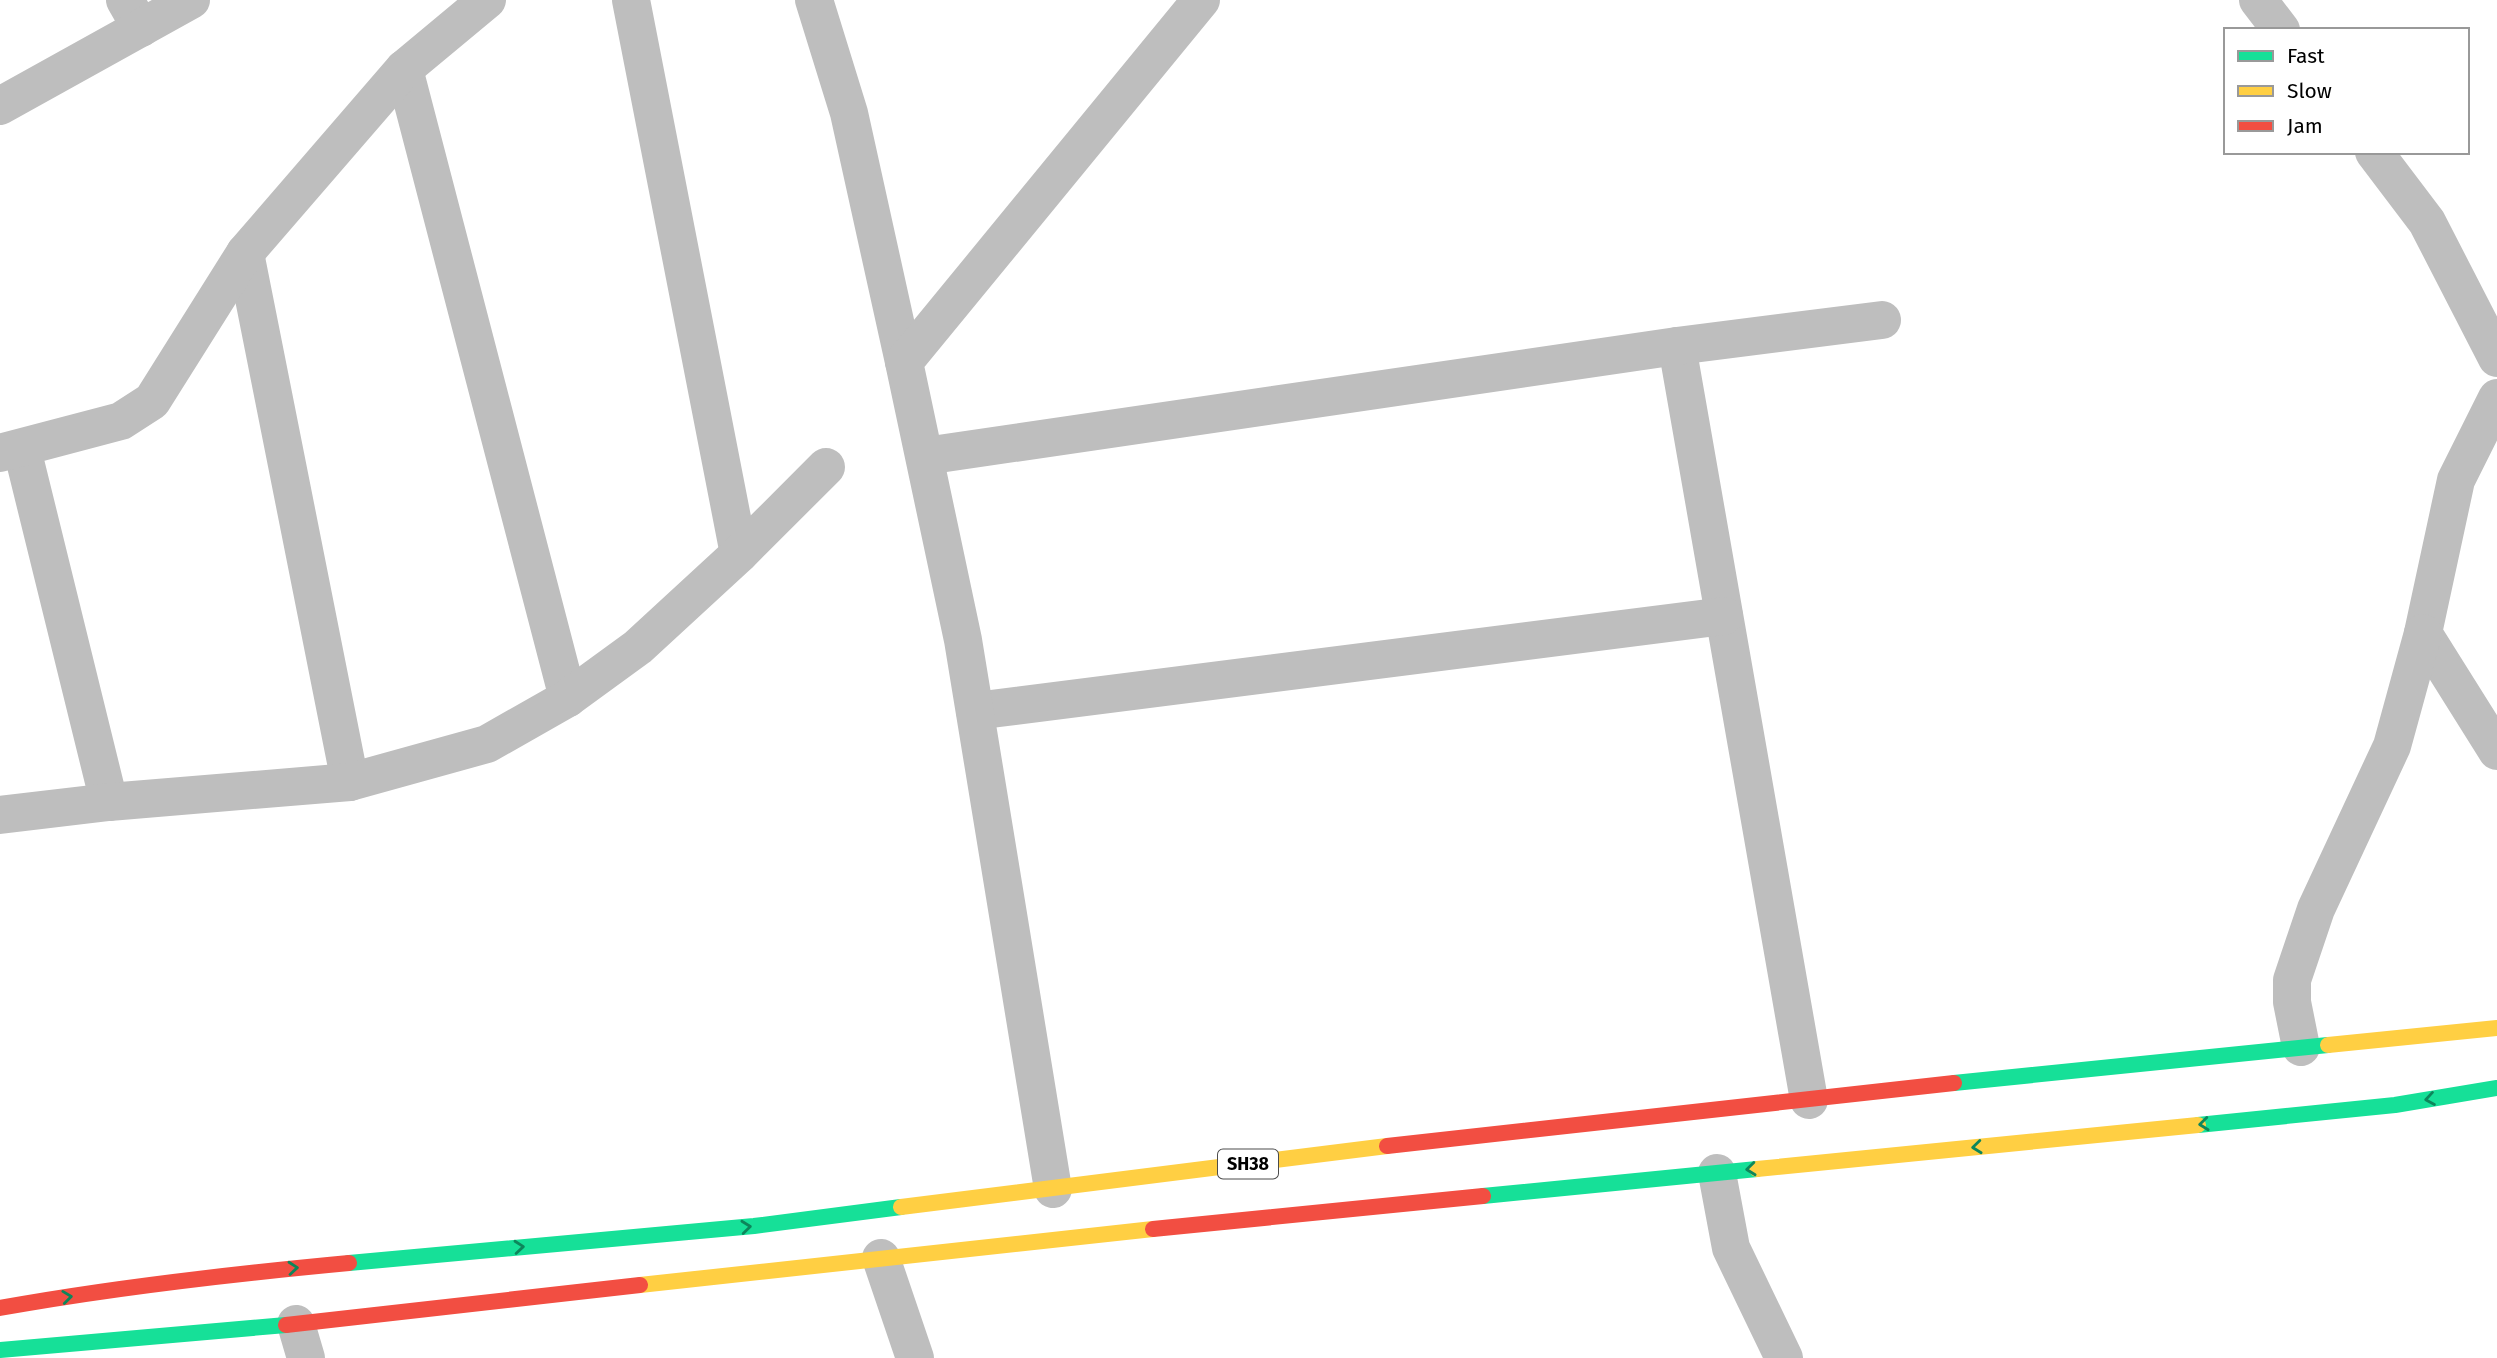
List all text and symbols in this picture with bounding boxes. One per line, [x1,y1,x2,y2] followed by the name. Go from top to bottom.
[2224,28,2469,154] legend
[2287,43,2325,69] text: Fast
[2287,78,2332,104] text: Slow
[2287,113,2323,139] text: Jam
[2424,1091,2436,1106] one-way arrow
[2198,1116,2209,1131] one-way arrow
[1971,1139,1983,1154] one-way arrow
[1218,1149,1278,1178] road number: SH38
[1745,1162,1757,1177] one-way arrow
[741,1220,752,1235] one-way arrow
[514,1240,525,1255] one-way arrow
[288,1261,299,1276] one-way arrow
[61,1289,73,1304] one-way arrow

